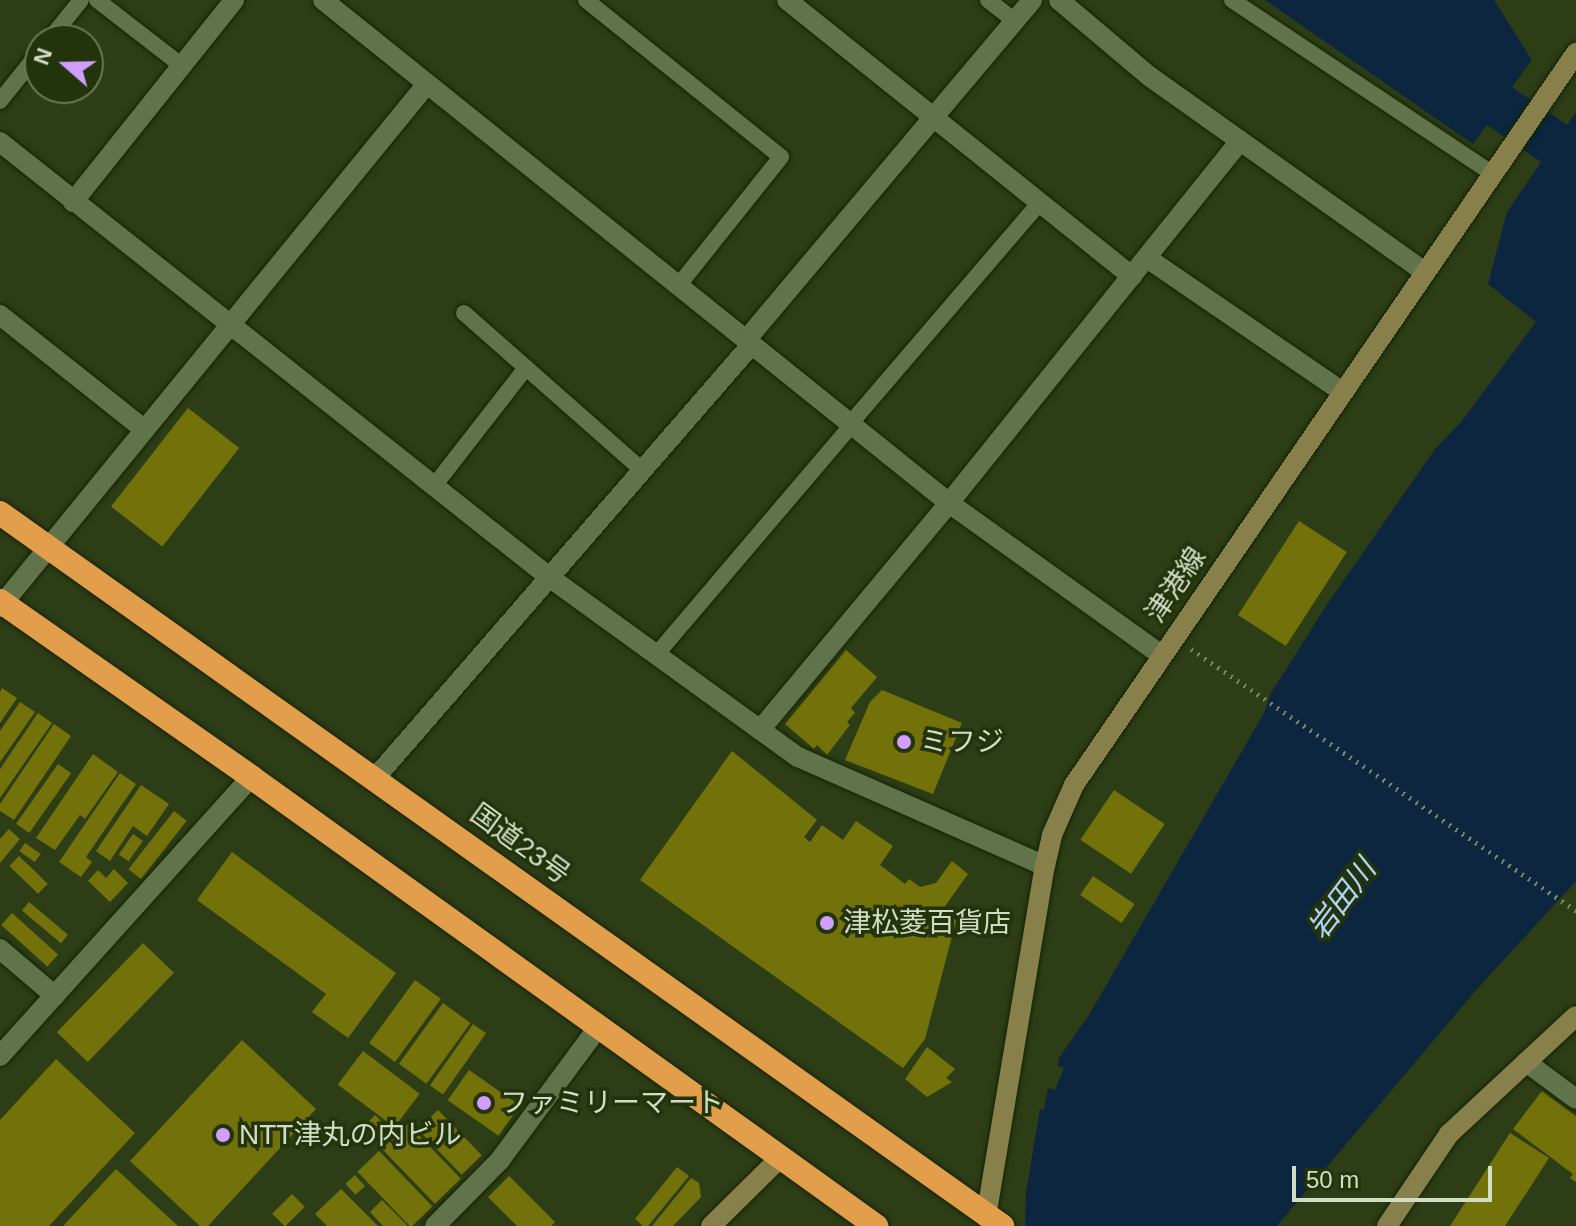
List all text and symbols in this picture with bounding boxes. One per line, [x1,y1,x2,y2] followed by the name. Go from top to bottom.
[24,24,104,104] north arrow
[28,45,57,68] text: N
[1139,541,1213,629] street label: 津港線
[920,725,1004,759] place label: ミフジ
[895,733,913,751] marker: ミフジ
[464,797,576,891] street label: 国道23号
[1301,852,1383,946] water label: 岩田川
[843,906,1011,940] place label: 津松菱百貨店
[818,914,836,932] marker: 津松菱百貨店
[500,1086,724,1120] place label: ファミリーマート
[475,1094,493,1112] marker: ファミリーマート
[239,1118,461,1152] place label: NTT津丸の内ビル
[214,1126,232,1144] marker: NTT津丸の内ビル
[1296,1150,1496,1200] scale bar
[1306,1166,1359,1193] text: 50 m

